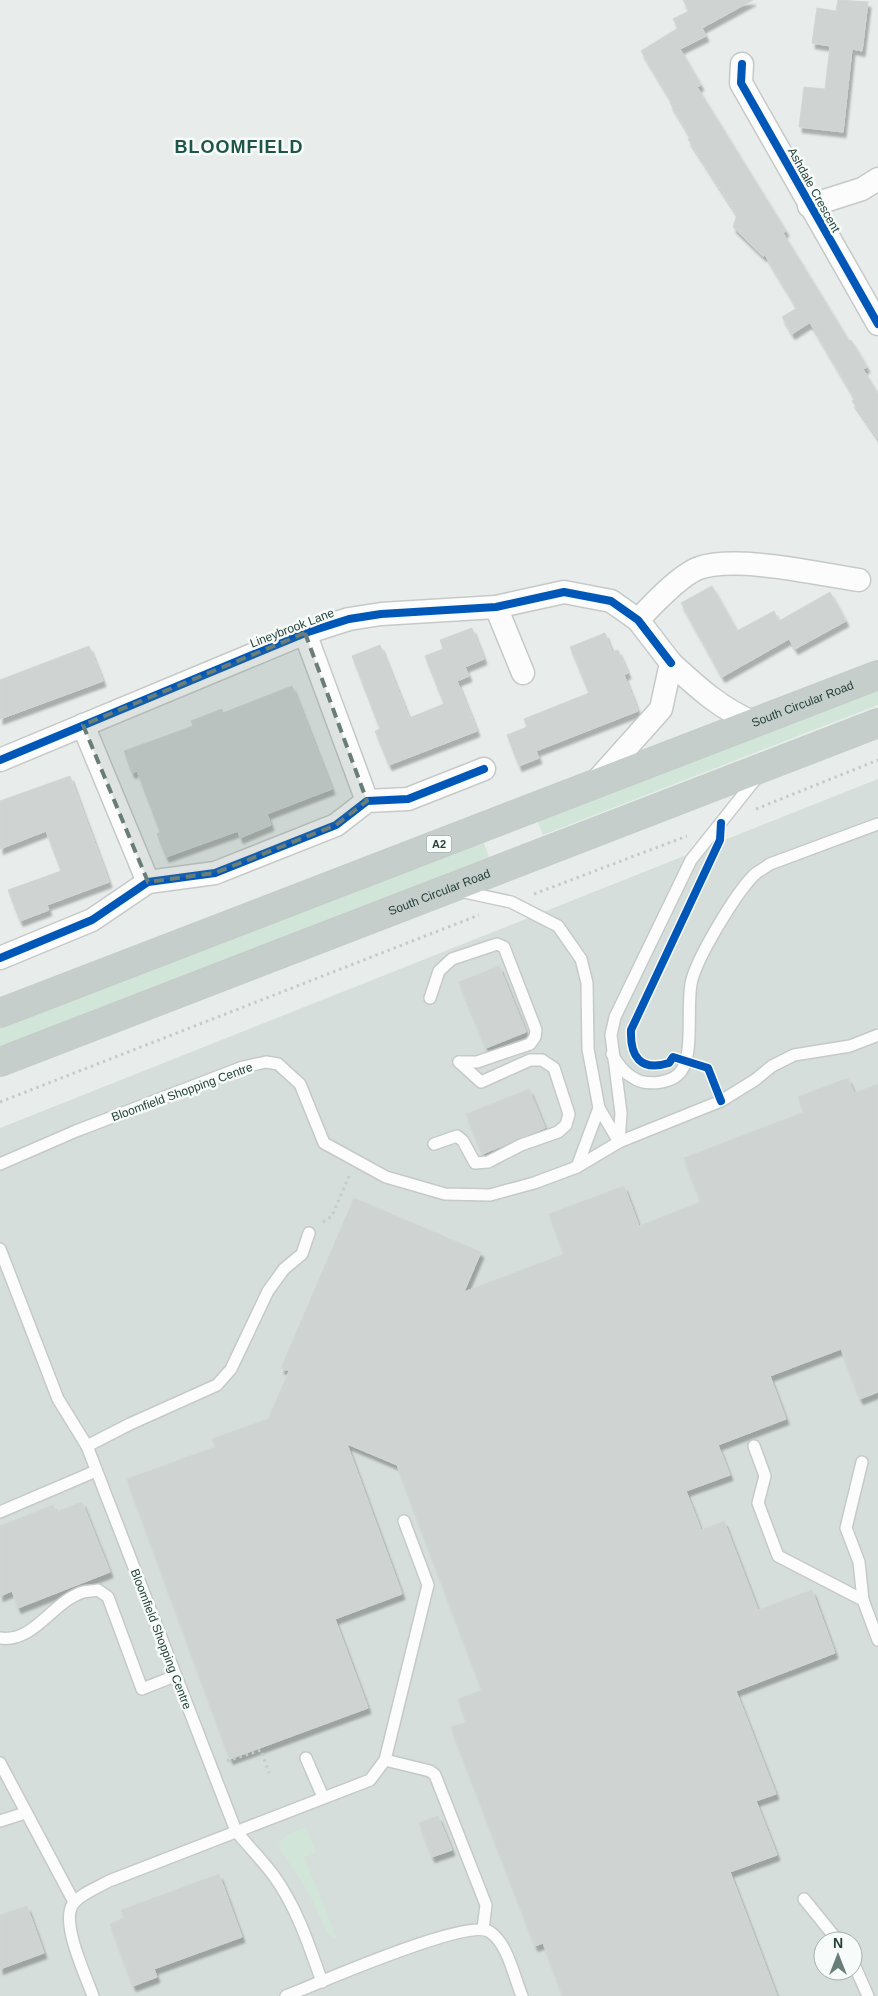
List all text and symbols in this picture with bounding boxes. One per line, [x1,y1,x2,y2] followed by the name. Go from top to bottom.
[175,137,304,157] district label: BLOOMFIELD
[785,145,843,235] street label: Ashdale Crescent
[248,605,336,650] street label: Lineybrook Lane
[750,678,856,730] street label: South Circular Road
[426,836,452,852] road number: A2
[386,866,492,918] street label: South Circular Road
[109,1060,255,1124] street label: Bloomfield Shopping Centre
[128,1567,194,1712] street label: Bloomfield Shopping Centre
[813,1931,863,1981] north arrow
[833,1935,843,1951] text: N

